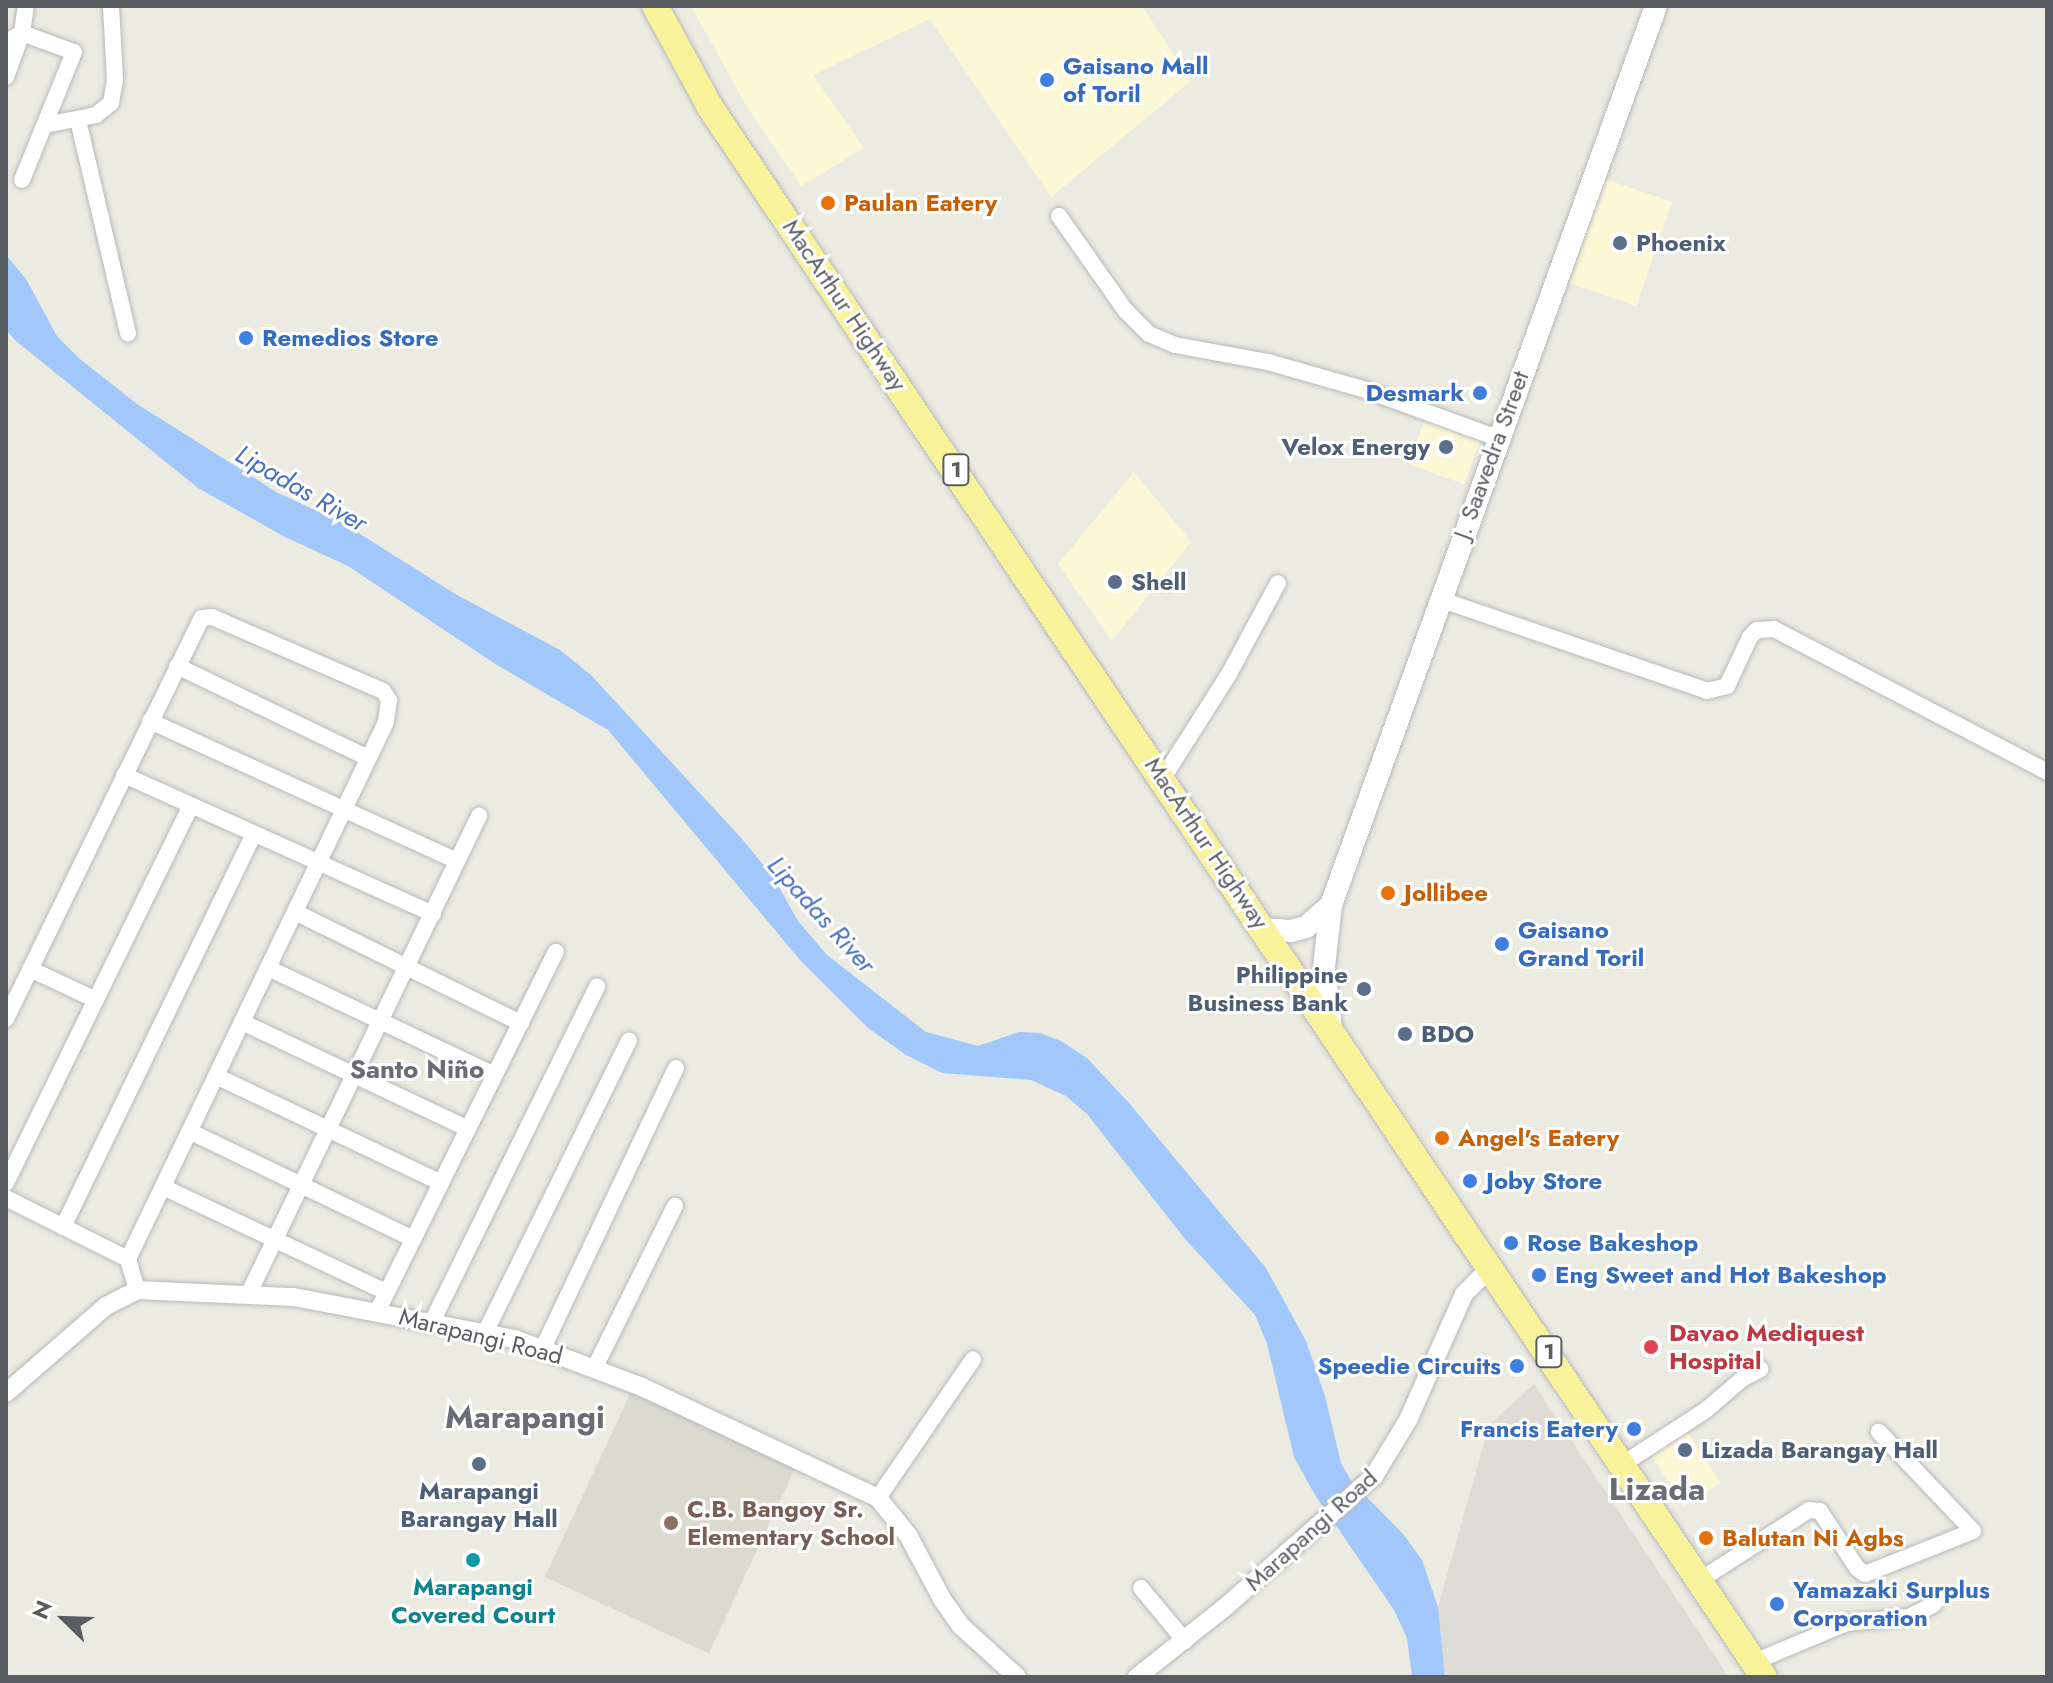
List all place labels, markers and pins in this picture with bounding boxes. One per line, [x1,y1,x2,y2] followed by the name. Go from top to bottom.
[1063,52,1208,108] place label: Gaisano Mall of Toril
[1038,71,1056,89] marker: Gaisano Mall of Toril
[844,189,997,217] place label: Paulan Eatery
[819,194,837,212] marker: Paulan Eatery
[1636,229,1726,257] place label: Phoenix
[1611,234,1629,252] marker: Phoenix
[262,324,438,352] place label: Remedios Store
[237,329,255,347] marker: Remedios Store
[1365,379,1464,407] place label: Desmark
[1471,384,1489,402] marker: Desmark
[1282,433,1430,461] place label: Velox Energy
[1437,438,1455,456] marker: Velox Energy
[1131,568,1186,596] place label: Shell
[1106,573,1124,591] marker: Shell
[1404,879,1488,907] place label: Jollibee
[1379,884,1397,902] marker: Jollibee
[1518,916,1644,972] place label: Gaisano Grand Toril
[1493,935,1511,953] marker: Gaisano Grand Toril
[1188,961,1348,1017] place label: Philippine Business Bank
[1355,980,1373,998] marker: Philippine Business Bank
[1421,1020,1474,1048] place label: BDO
[1396,1025,1414,1043] marker: BDO
[1458,1124,1619,1152] place label: Angel's Eatery
[1433,1129,1451,1147] marker: Angel's Eatery
[1486,1167,1602,1195] place label: Joby Store
[1461,1172,1479,1190] marker: Joby Store
[1527,1229,1698,1257] place label: Rose Bakeshop
[1502,1234,1520,1252] marker: Rose Bakeshop
[1555,1261,1887,1289] place label: Eng Sweet and Hot Bakeshop
[1530,1266,1548,1284] marker: Eng Sweet and Hot Bakeshop
[1669,1319,1864,1375] place label: Davao Mediquest Hospital
[1640,1336,1662,1358] marker: Davao Mediquest Hospital
[1317,1352,1501,1380] place label: Speedie Circuits
[1508,1357,1526,1375] marker: Speedie Circuits
[1460,1415,1618,1443] place label: Francis Eatery
[1625,1420,1643,1438] marker: Francis Eatery
[1701,1436,1938,1464] place label: Lizada Barangay Hall
[1676,1441,1694,1459] marker: Lizada Barangay Hall
[470,1455,488,1473] marker: Marapangi Barangay Hall
[400,1477,558,1533] place label: Marapangi Barangay Hall
[687,1495,895,1551] place label: C.B. Bangoy Sr. Elementary School
[662,1514,680,1532] marker: C.B. Bangoy Sr. Elementary School
[1722,1524,1904,1552] place label: Balutan Ni Agbs
[1697,1529,1715,1547] marker: Balutan Ni Agbs
[464,1551,482,1569] marker: Marapangi Covered Court
[391,1573,555,1629] place label: Marapangi Covered Court
[1793,1576,1990,1632] place label: Yamazaki Surplus Corporation
[1768,1595,1786,1613] marker: Yamazaki Surplus Corporation

